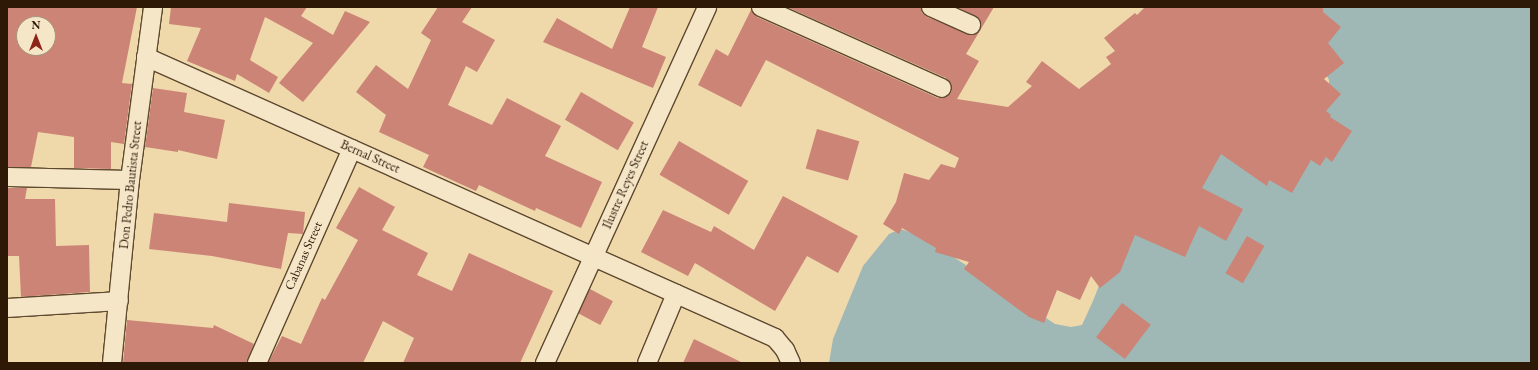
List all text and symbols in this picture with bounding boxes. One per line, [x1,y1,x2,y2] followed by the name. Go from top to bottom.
[16,16,56,56] north arrow
[32,18,40,32] text: N
[117,120,145,250] street label: Don Pedro Bautista Street
[338,137,402,177] street label: Bernal Street
[600,139,652,231] street label: Ilustre Reyes Street
[282,219,326,293] street label: Cabanas Street

